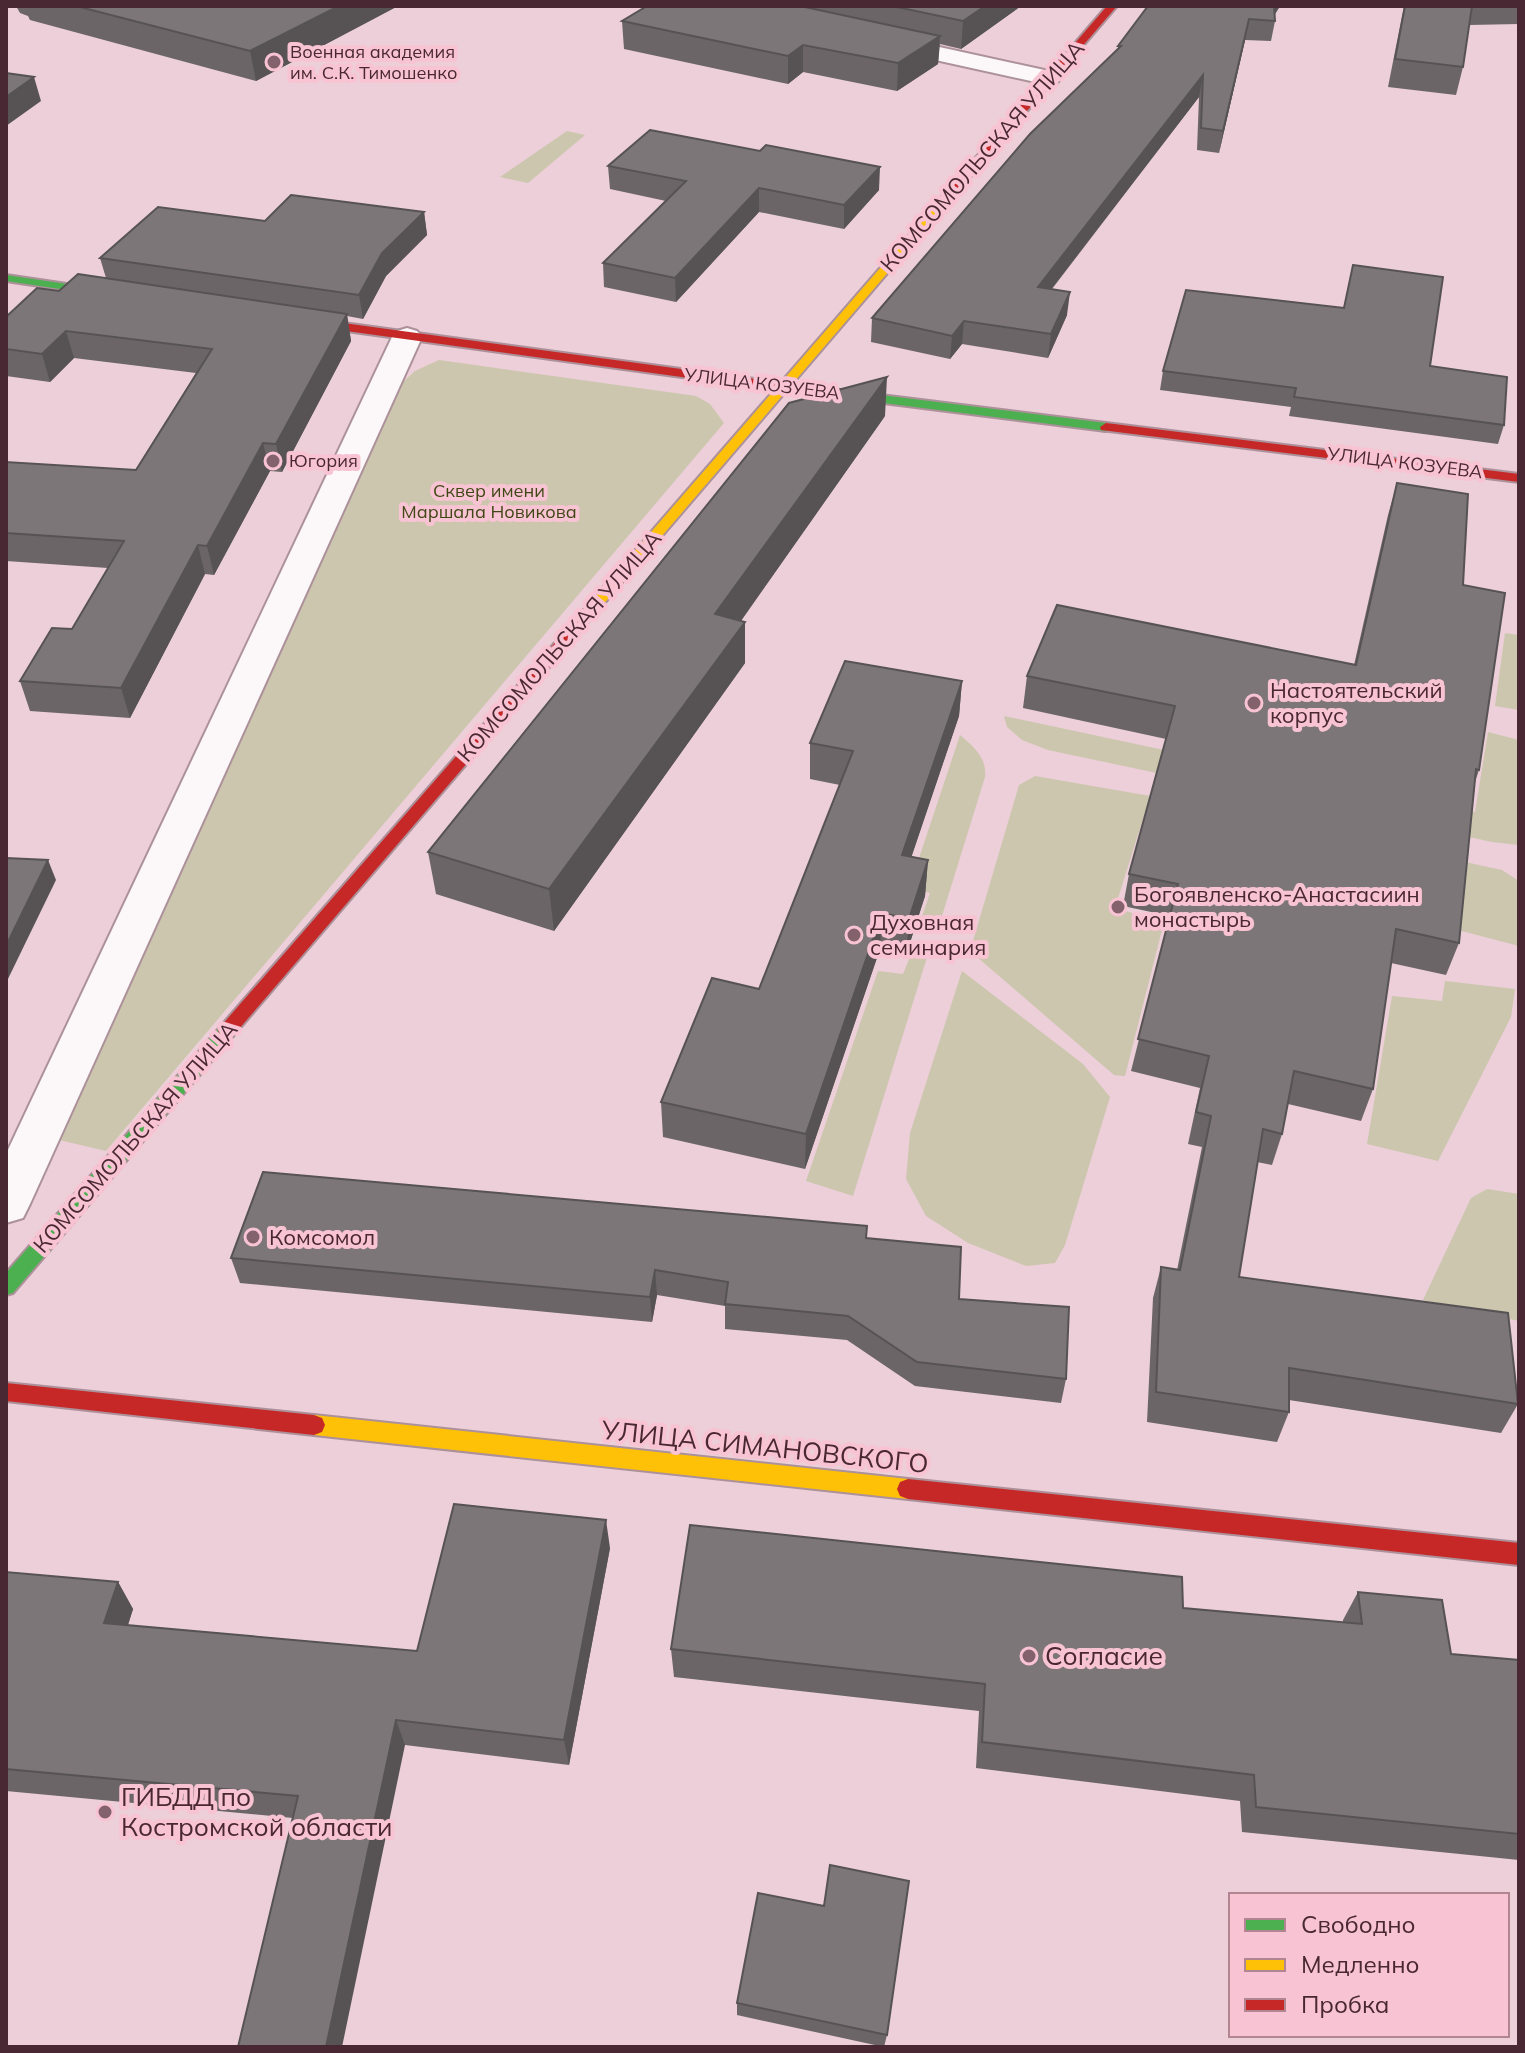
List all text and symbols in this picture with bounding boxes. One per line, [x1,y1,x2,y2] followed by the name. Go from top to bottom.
[874,35,1090,277] street label: КОМСОМОЛЬСКАЯ УЛИЦА
[290,40,457,84] place label: Военная академия им. С.К. Тимошенко
[265,53,283,71] marker: Военная академия им. С.К. Тимошенко
[682,362,841,404] street label: УЛИЦА КОЗУЕВА
[1325,441,1484,483] street label: УЛИЦА КОЗУЕВА
[289,449,358,472] place label: Югория
[264,452,282,470] marker: Югория
[401,479,577,523] park label: Сквер имени Маршала Новикова
[451,525,667,767] street label: КОМСОМОЛЬСКАЯ УЛИЦА
[1270,676,1443,729] place label: Настоятельский корпус
[1245,694,1263,712] marker: Настоятельский корпус
[1134,880,1420,933] place label: Богоявленско-Анастасиин монастырь
[1109,898,1127,916] marker: Богоявленско-Анастасиин монастырь
[870,908,986,961] place label: Духовная семинария
[845,926,863,944] marker: Духовная семинария
[27,1016,243,1258] street label: КОМСОМОЛЬСКАЯ УЛИЦА
[269,1223,375,1251] place label: Комсомол
[244,1228,262,1246] marker: Комсомол
[599,1413,930,1480] street label: УЛИЦА СИМАНОВСКОГО
[1045,1639,1163,1672] place label: Согласие
[1020,1647,1038,1665] marker: Согласие
[121,1780,392,1843] place label: ГИБДД по Костромской области
[96,1803,114,1821] marker: ГИБДД по Костромской области
[1229,1893,1509,2037] legend
[1301,1909,1416,1939] text: Свободно
[1301,1949,1420,1979] text: Медленно
[1301,1989,1389,2019] text: Пробка

